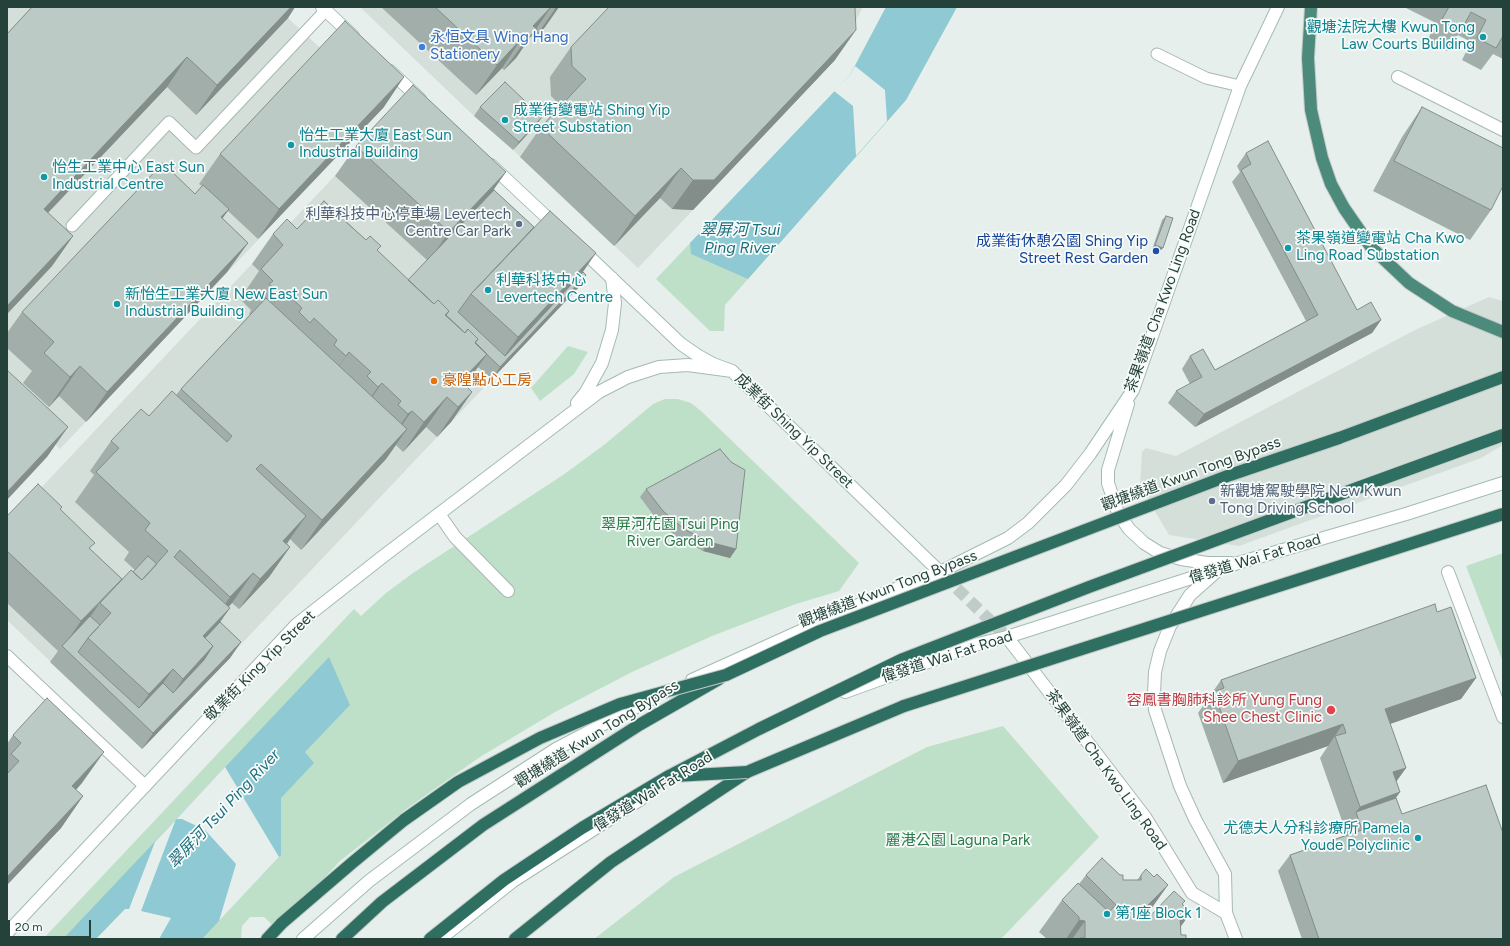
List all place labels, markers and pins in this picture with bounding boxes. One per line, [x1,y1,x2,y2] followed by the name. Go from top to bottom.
[1307,19,1475,54] place label: 觀塘法院大樓 Kwun Tong Law Courts Building
[430,29,569,64] place label: 永恒文具 Wing Hang Stationery
[1478,32,1488,42] marker: 觀塘法院大樓 Kwun Tong Law Courts Building
[417,42,427,52] marker: 永恒文具 Wing Hang Stationery
[513,102,670,137] place label: 成業街變電站 Shing Yip Street Substation
[500,115,510,125] marker: 成業街變電站 Shing Yip Street Substation
[299,127,452,162] place label: 怡生工業大廈 East Sun Industrial Building
[286,140,296,150] marker: 怡生工業大廈 East Sun Industrial Building
[52,159,205,194] place label: 怡生工業中心 East Sun Industrial Centre
[39,172,49,182] marker: 怡生工業中心 East Sun Industrial Centre
[305,206,511,241] place label: 利華科技中心停車場 Levertech Centre Car Park
[514,219,524,229] marker: 利華科技中心停車場 Levertech Centre Car Park
[1296,230,1465,265] place label: 茶果嶺道變電站 Cha Kwo Ling Road Substation
[976,233,1148,268] place label: 成業街休憩公園 Shing Yip Street Rest Garden
[1283,243,1293,253] marker: 茶果嶺道變電站 Cha Kwo Ling Road Substation
[1151,246,1161,256] marker: 成業街休憩公園 Shing Yip Street Rest Garden
[496,272,613,307] place label: 利華科技中心 Levertech Centre
[483,285,493,295] marker: 利華科技中心 Levertech Centre
[125,286,328,321] place label: 新怡生工業大廈 New East Sun Industrial Building
[112,299,122,309] marker: 新怡生工業大廈 New East Sun Industrial Building
[442,372,532,390] place label: 豪隍點心工房
[429,376,439,386] marker: 豪隍點心工房
[1220,483,1401,518] place label: 新觀塘駕駛學院 New Kwun Tong Driving School
[1207,496,1217,506] marker: 新觀塘駕駛學院 New Kwun Tong Driving School
[1127,692,1322,727] place label: 容鳳書胸肺科診所 Yung Fung Shee Chest Clinic
[1325,704,1337,716] marker: 容鳳書胸肺科診所 Yung Fung Shee Chest Clinic
[1223,820,1410,855] place label: 尤德夫人分科診療所 Pamela Youde Polyclinic
[1413,833,1423,843] marker: 尤德夫人分科診療所 Pamela Youde Polyclinic
[1115,905,1201,923] place label: 第1座 Block 1
[1102,909,1112,919] marker: 第1座 Block 1

